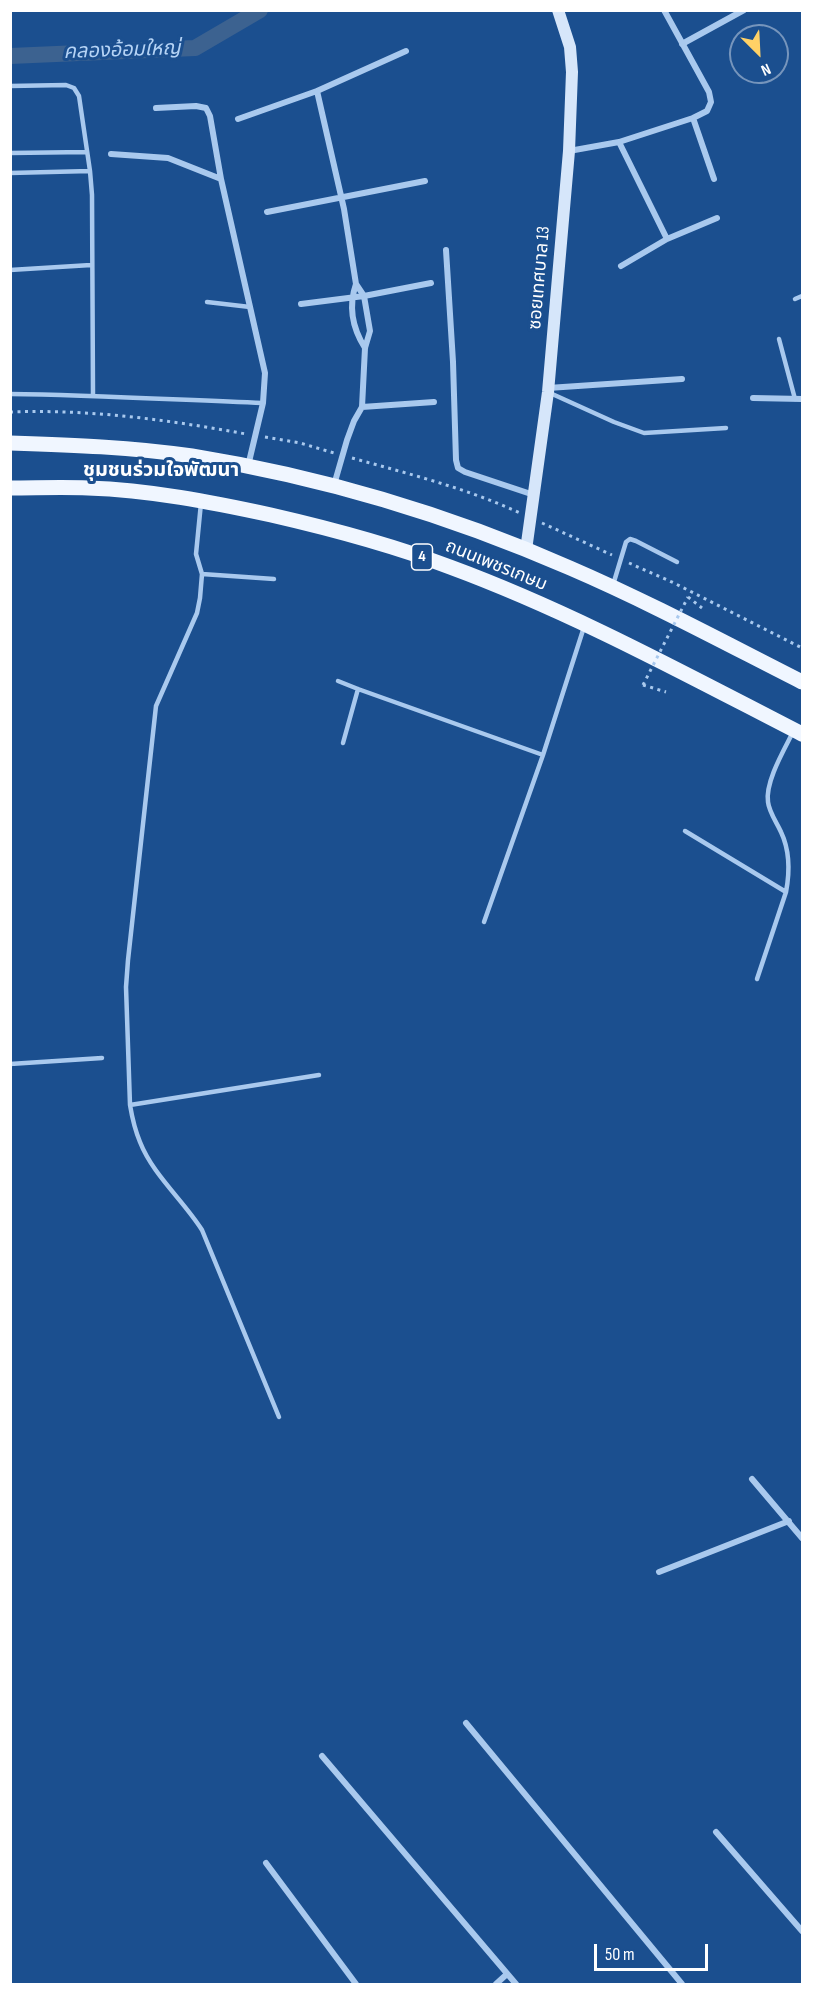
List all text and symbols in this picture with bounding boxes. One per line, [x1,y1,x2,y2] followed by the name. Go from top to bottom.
[729,24,789,84] north arrow
[63,37,181,65] water label: คลองอ้อมใหญ่
[758,59,773,79] text: N
[525,225,555,331] street label: ซอยเทศบาล 13
[83,459,239,483] district label: ชุมชนร่วมใจพัฒนา
[442,536,550,596] street label: ถนนเพชรเกษม
[412,544,432,570] road number: 4
[597,1932,711,1970] scale bar
[605,1944,635,1965] text: 50 m

